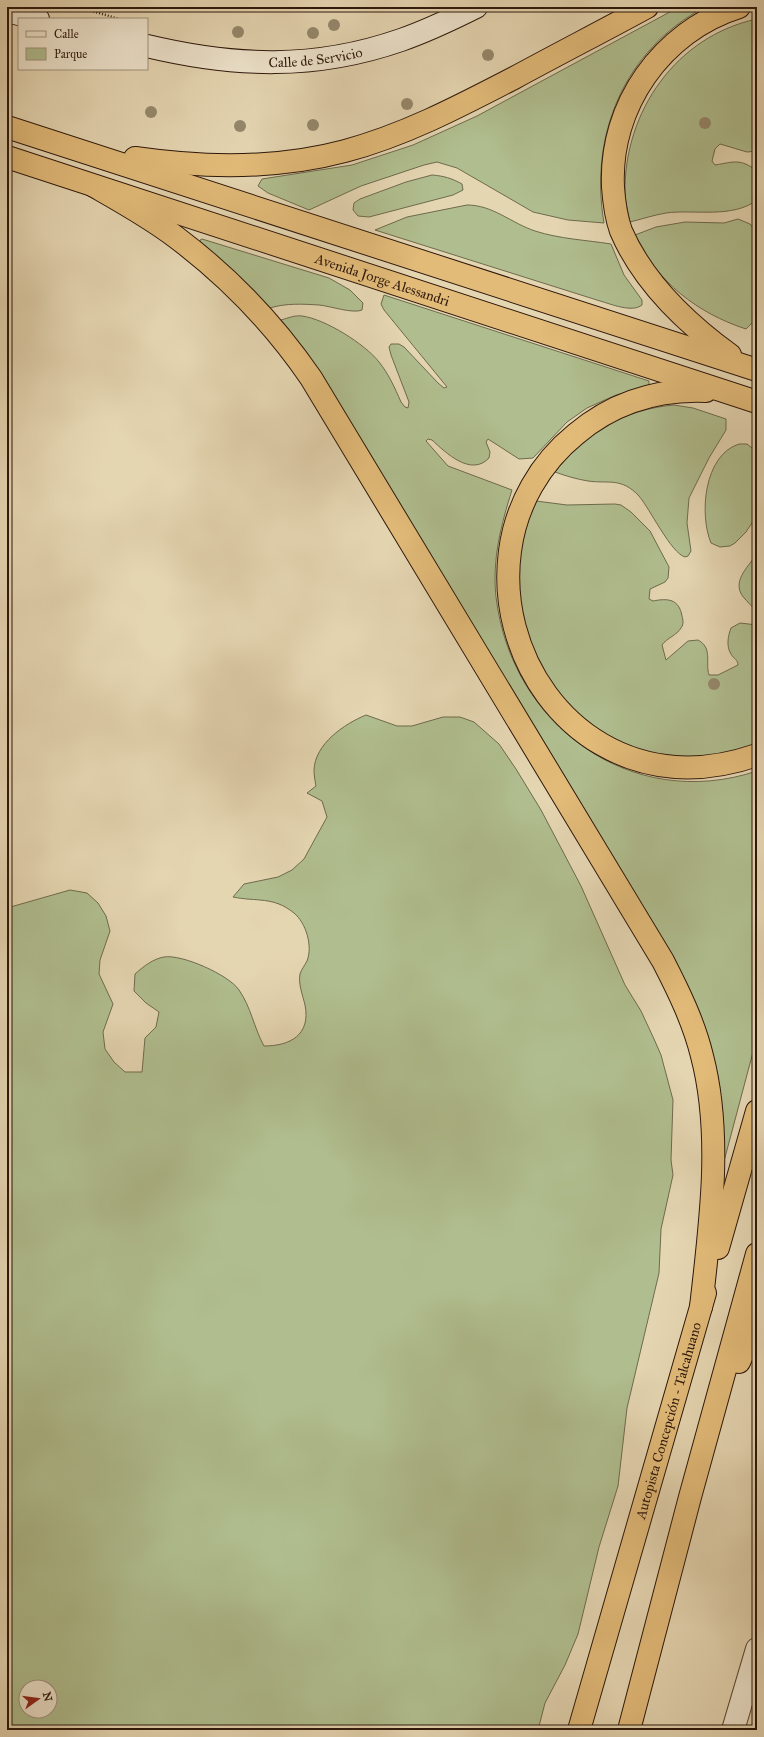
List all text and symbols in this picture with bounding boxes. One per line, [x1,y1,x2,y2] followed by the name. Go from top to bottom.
[18,18,148,70] legend
[54,27,79,41] text: Calle
[268,43,364,71] street label: Calle de Servicio
[54,47,87,62] text: Parque
[312,249,452,310] street label: Avenida Jorge Alessandri
[631,1320,705,1522] street label: Autopista Concepción - Talcahuano
[18,1679,58,1719] north arrow
[40,1691,55,1703] text: N

